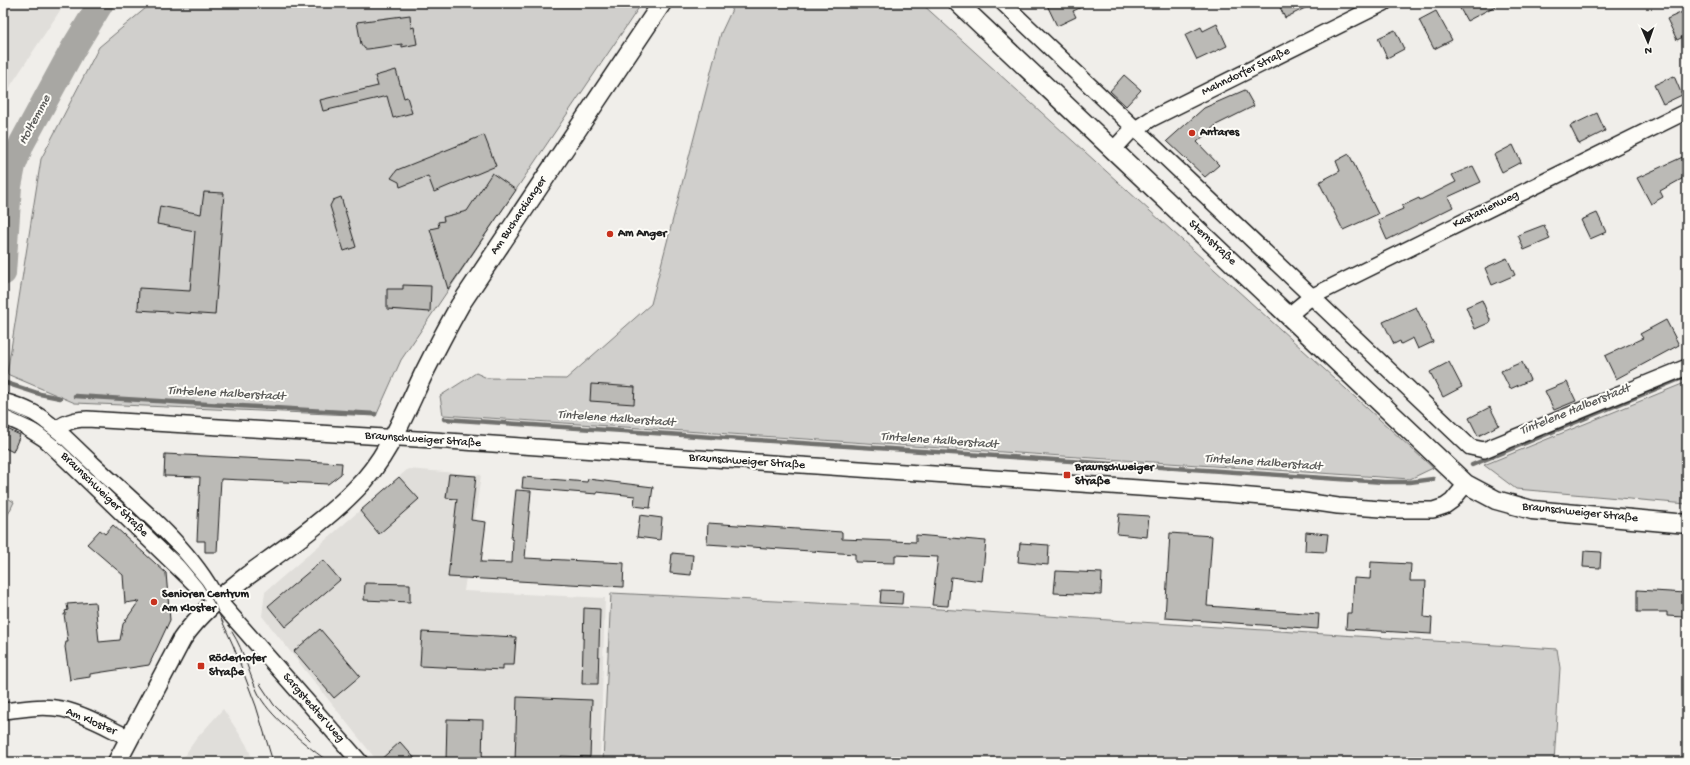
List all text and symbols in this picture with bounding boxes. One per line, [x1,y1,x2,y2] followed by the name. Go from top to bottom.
[1628,22,1668,62] north arrow
[1200,44,1293,99] street label: Mahndorfer Straße
[1644,44,1652,56] text: N
[16,91,55,147] water label: Holtemme
[1199,126,1240,140] place label: Antares
[1187,128,1197,138] marker: Antares
[488,173,551,258] street label: Am Buchardianger
[1451,188,1521,232] street label: Kastanienweg
[1185,217,1239,269] street label: Sternstraße
[617,227,668,241] place label: Am Anger
[605,229,615,239] marker: Am Anger
[1518,380,1635,439] water label: Tintelene Halberstadt
[167,383,288,405] water label: Tintelene Halberstadt
[557,407,678,431] water label: Tintelene Halberstadt
[363,429,482,451] street label: Braunschweiger Straße
[880,429,1001,453] water label: Tintelene Halberstadt
[57,449,151,541] street label: Braunschweiger Straße
[687,451,806,473] street label: Braunschweiger Straße
[1204,451,1325,475] water label: Tintelene Halberstadt
[1074,461,1155,489] place label: Braunschweiger Straße
[1062,470,1072,480] marker: Braunschweiger Straße
[1520,500,1639,526] street label: Braunschweiger Straße
[161,588,249,616] place label: Senioren Centrum Am Kloster
[149,597,159,607] marker: Senioren Centrum Am Kloster
[208,652,268,680] place label: Röderhofer Straße
[196,661,206,671] marker: Röderhofer Straße
[279,670,347,746] street label: Sargstedter Weg
[64,705,120,740] street label: Am Kloster

